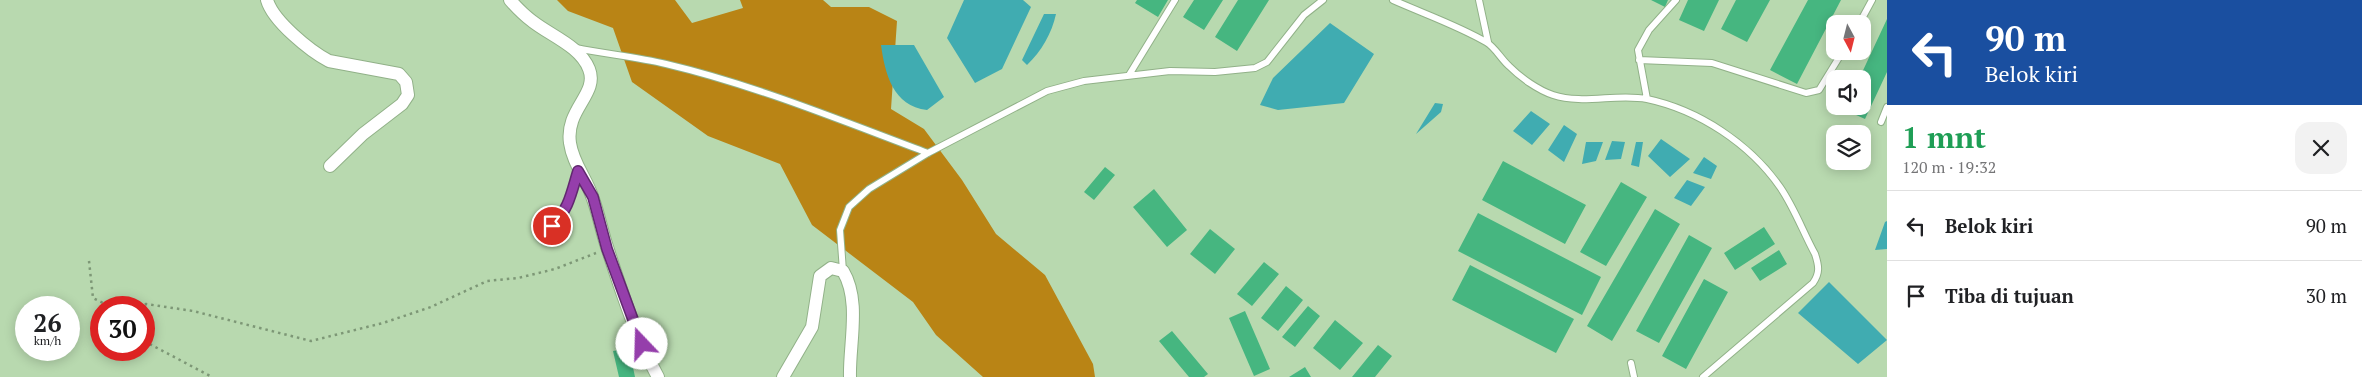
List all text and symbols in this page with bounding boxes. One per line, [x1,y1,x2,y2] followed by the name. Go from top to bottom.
[1826,15,1871,60] north arrow
[1826,15,1871,170] map controls
[1985,15,2066,61] text: 90 m
[1902,20,1967,85] icon: left
[1985,59,2078,88] text: Belok kiri
[1826,70,1871,115] button: sound
[1902,117,1986,157] text: 1 mnt
[2295,122,2347,174] button: close
[1826,125,1871,170] button: layers
[1902,156,1996,178] text: 120 m · 19:32
[531,205,573,247] pin
[538,212,566,240] icon: arrive
[1902,212,1930,240] icon: left
[1945,213,2033,238] text: Belok kiri
[2306,213,2347,238] text: 90 m
[1902,282,1930,310] icon: arrive
[1945,283,2074,308] text: Tiba di tujuan
[2306,283,2347,308] text: 30 m
[90,296,155,361] speed limit sign: 30
[33,306,62,339] text: 26
[615,317,667,369] position arrow
[34,333,61,348] text: km/h

